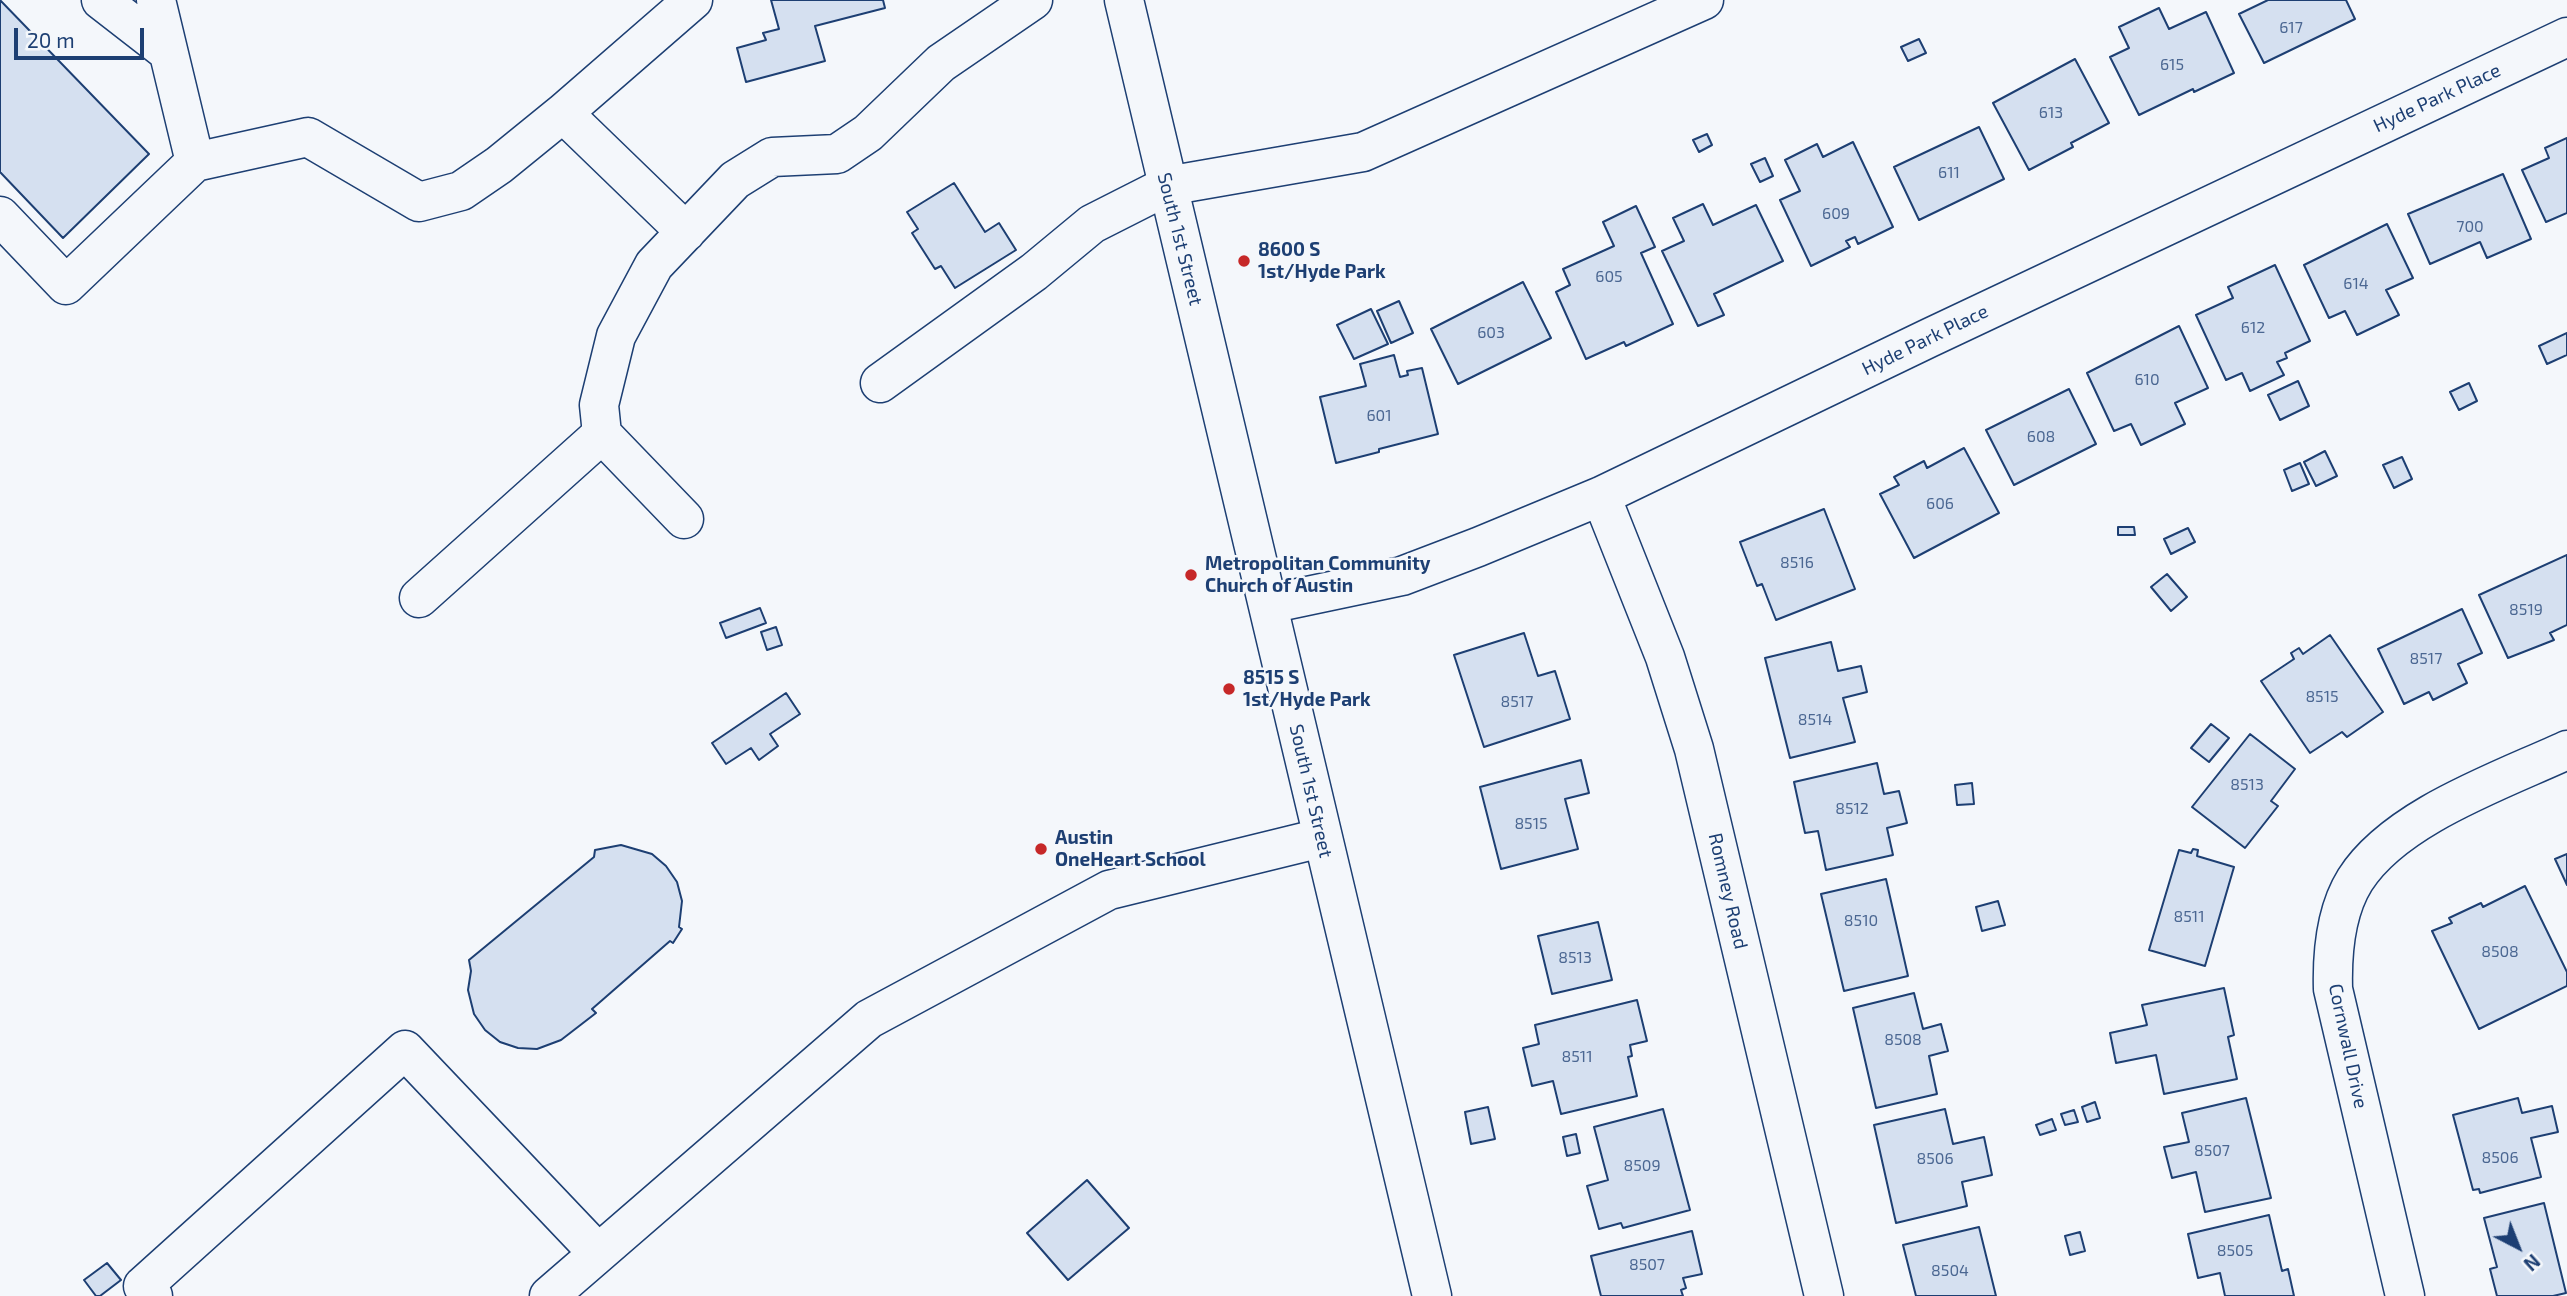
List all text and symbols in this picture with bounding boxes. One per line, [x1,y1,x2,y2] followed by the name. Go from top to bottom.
[18,14,147,58] scale bar
[2279,18,2303,38] house number: 617
[27,27,75,52] text: 20 m
[2160,55,2184,75] house number: 615
[2370,59,2504,137] street label: Hyde Park Place
[2039,103,2063,123] house number: 613
[1938,163,1960,183] house number: 611
[1152,170,1208,308] street label: South 1st Street
[1822,204,1850,224] house number: 609
[2456,217,2484,237] house number: 700
[1258,239,1386,283] place label: 8600 S 1st/Hyde Park
[1236,253,1252,269] marker: 8600 S 1st/Hyde Park
[1595,267,1623,287] house number: 605
[2343,274,2369,294] house number: 614
[1858,300,1992,380] street label: Hyde Park Place
[2241,318,2265,338] house number: 612
[1477,323,1505,343] house number: 603
[2134,370,2160,390] house number: 610
[1366,406,1392,426] house number: 601
[2027,427,2055,447] house number: 608
[1926,494,1954,514] house number: 606
[1205,553,1431,597] place label: Metropolitan Community Church of Austin
[1780,553,1814,573] house number: 8516
[1183,567,1199,583] marker: Metropolitan Community Church of Austin
[2509,600,2543,620] house number: 8519
[2410,649,2442,669] house number: 8517
[1243,667,1371,711] place label: 8515 S 1st/Hyde Park
[1221,681,1237,697] marker: 8515 S 1st/Hyde Park
[2305,687,2339,707] house number: 8515
[1501,692,1533,712] house number: 8517
[1798,710,1832,730] house number: 8514
[1285,722,1337,860] street label: South 1st Street
[2230,775,2264,795] house number: 8513
[1835,799,1869,819] house number: 8512
[1514,814,1548,834] house number: 8515
[1055,827,1206,871] place label: Austin OneHeart School
[1704,831,1752,951] street label: Romney Road
[1033,841,1049,857] marker: Austin OneHeart School
[2173,907,2205,927] house number: 8511
[1844,911,1878,931] house number: 8510
[2481,942,2519,962] house number: 8508
[1558,948,1592,968] house number: 8513
[2324,982,2372,1110] street label: Cornwall Drive
[1884,1030,1922,1050] house number: 8508
[1561,1047,1593,1067] house number: 8511
[2194,1141,2230,1161] house number: 8507
[2481,1148,2519,1168] house number: 8506
[1916,1149,1954,1169] house number: 8506
[1623,1156,1661,1176] house number: 8509
[2483,1212,2553,1282] north arrow
[2217,1241,2253,1261] house number: 8505
[2520,1250,2545,1276] text: N
[1629,1255,1665,1275] house number: 8507
[1931,1261,1969,1281] house number: 8504

